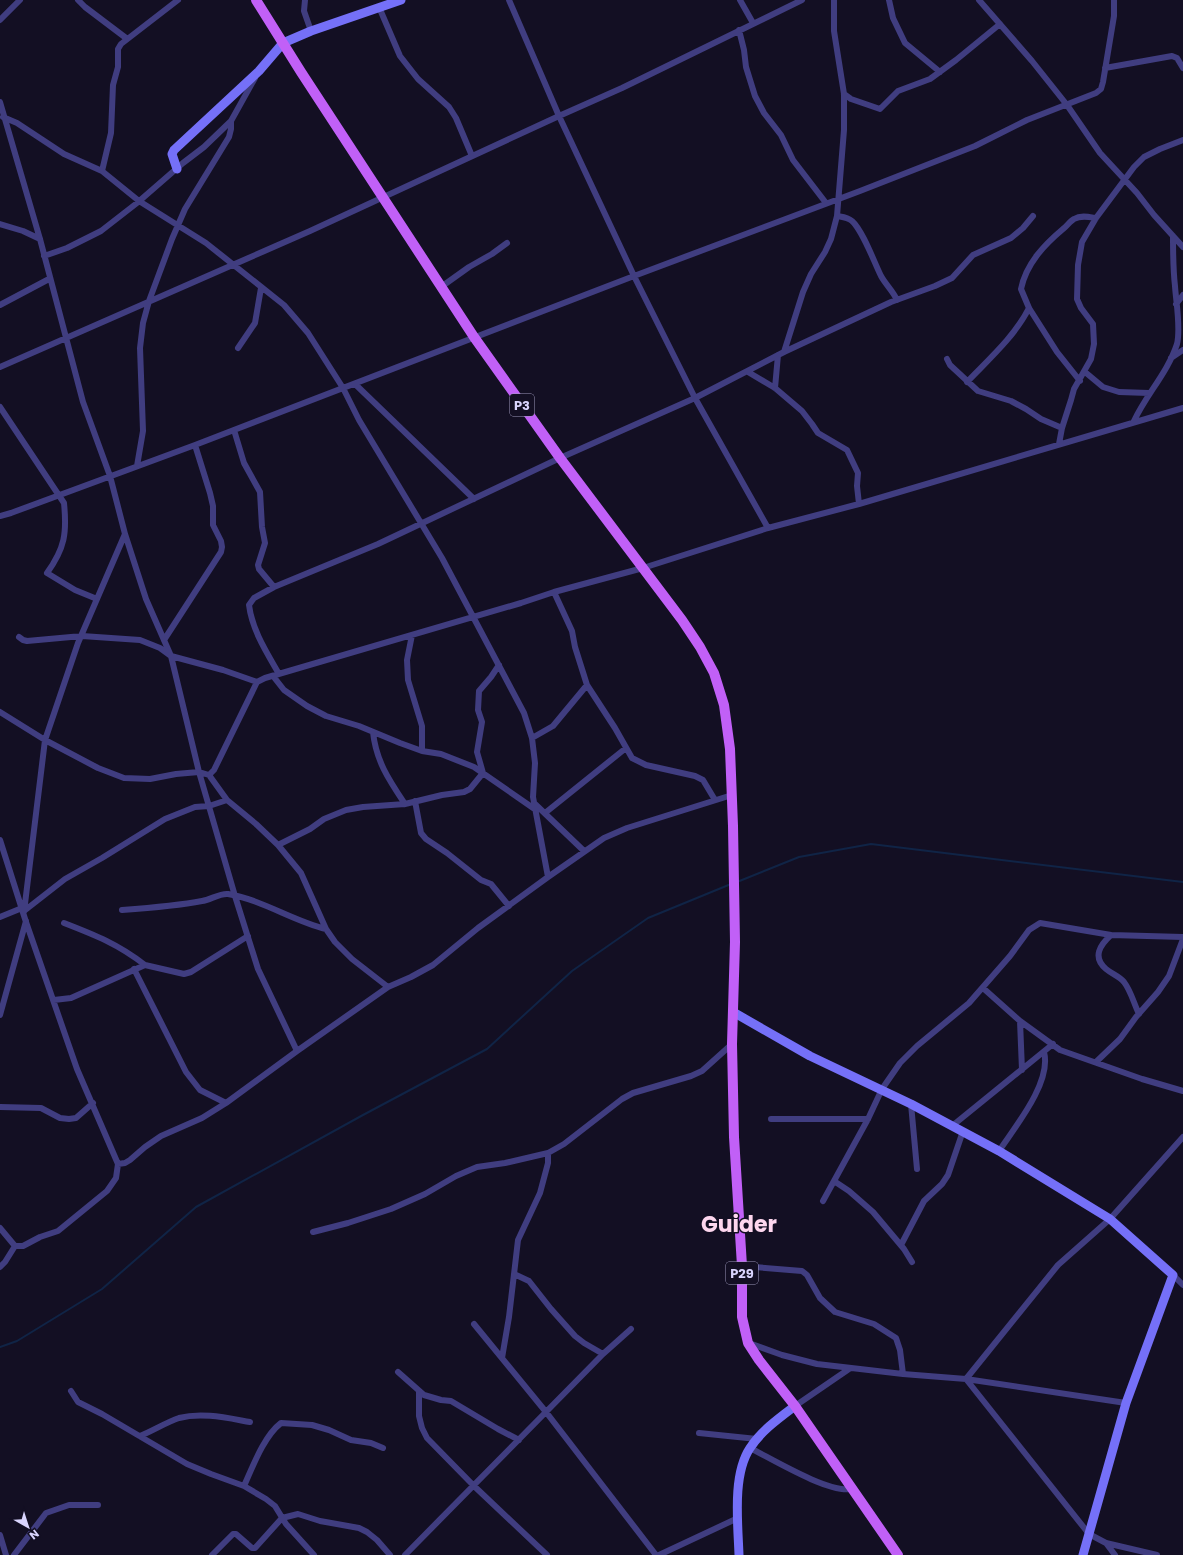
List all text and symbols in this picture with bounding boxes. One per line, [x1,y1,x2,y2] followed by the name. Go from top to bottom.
[510,394,534,416] road number: P3
[701,1209,777,1240] district label: Guider
[726,1262,758,1284] road number: P29
[8,1507,48,1547] north arrow
[26,1526,43,1544] text: N

